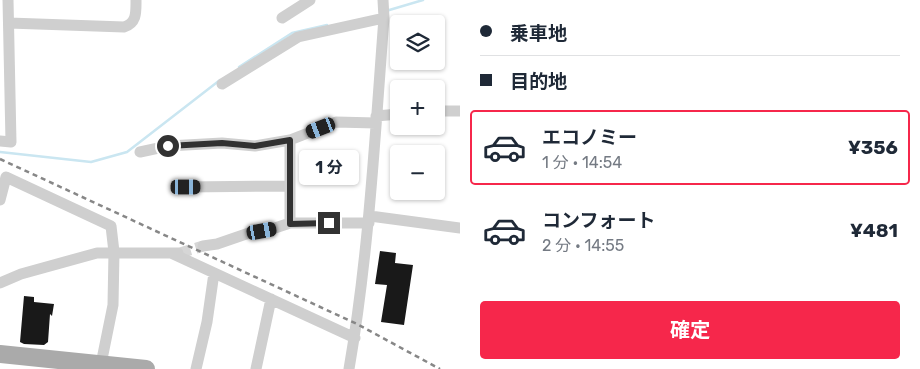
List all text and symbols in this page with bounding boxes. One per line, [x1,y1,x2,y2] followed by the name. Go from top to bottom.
[390,15,445,200] map controls
[390,15,445,70] button: layers
[510,22,567,45] text: 乗車地
[510,70,567,93] text: 目的地
[390,80,445,135] button: +
[304,116,337,140] car
[482,125,527,170] icon: car
[542,126,637,149] text: エコノミー
[157,135,179,157] route start
[848,136,898,159] text: ¥356
[390,145,445,200] button: −
[299,150,359,186] callout: 1 分
[542,153,622,172] text: 1 分 · 14:54
[315,158,343,177] text: 1 分
[171,180,201,195] car
[482,208,527,253] icon: car
[542,209,655,232] text: コンフォート
[318,212,340,234] route end
[850,219,898,242] text: ¥481
[245,221,278,241] car
[542,236,624,255] text: 2 分 · 14:55
[480,301,900,359] button: 確定

